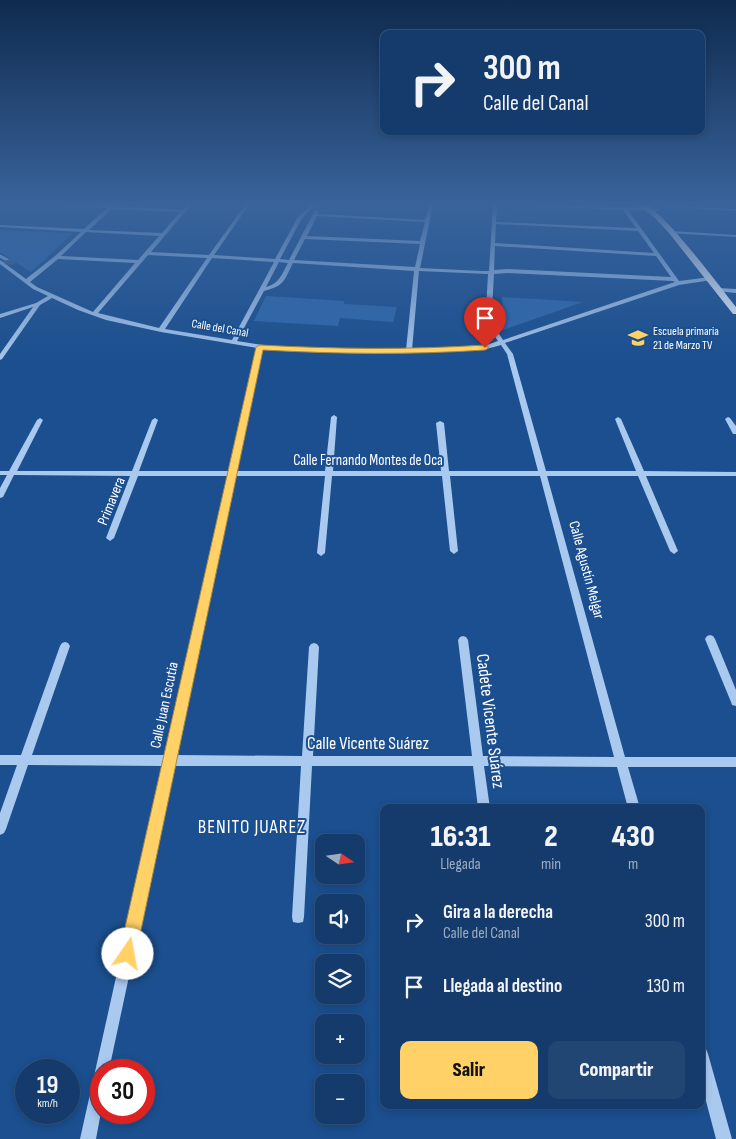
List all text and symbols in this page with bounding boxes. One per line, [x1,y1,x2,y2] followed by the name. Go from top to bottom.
[483,47,561,90] text: 300 m
[400,50,465,115] icon: right
[483,90,589,117] text: Calle del Canal
[464,297,506,348] pin
[471,304,499,332] icon: arrive
[190,316,250,341] street label: Calle del Canal
[653,324,719,353] place label: Escuela primaria 21 de Marzo TV
[627,327,649,349] school or university icon: Escuela primaria 21 de Marzo TV
[293,451,443,470] street label: Calle Fernando Montes de Oca
[93,474,130,528] street label: Primavera
[564,519,609,622] street label: Calle Agustín Melgar
[472,653,509,790] street label: Cadete Vicente Suárez
[146,660,183,750] street label: Calle Juan Escutia
[307,733,430,754] street label: Calle Vicente Suárez
[198,816,306,839] district label: BENITO JUAREZ
[430,819,491,855] text: 16:31
[544,819,558,855] text: 2
[611,819,655,855] text: 430
[315,834,365,884] north arrow
[315,834,365,1124] map controls
[440,855,481,874] text: Llegada
[541,855,561,874] text: min
[628,855,638,874] text: m
[315,894,365,944] button: sound
[443,901,553,924] text: Gira a la derecha
[400,908,428,936] icon: right
[645,910,685,933] text: 300 m
[443,924,520,943] text: Calle del Canal
[101,927,153,979] position arrow
[315,954,365,1004] button: layers
[400,973,428,1001] icon: arrive
[443,975,562,998] text: Llegada al destino
[647,975,685,998] text: 130 m
[315,1014,365,1064] button: +
[400,1041,538,1099] button: Salir
[548,1041,685,1099] button: Compartir
[90,1059,155,1124] speed limit sign: 30
[37,1070,58,1101] text: 19
[315,1074,365,1124] button: −
[37,1096,58,1111] text: km/h

